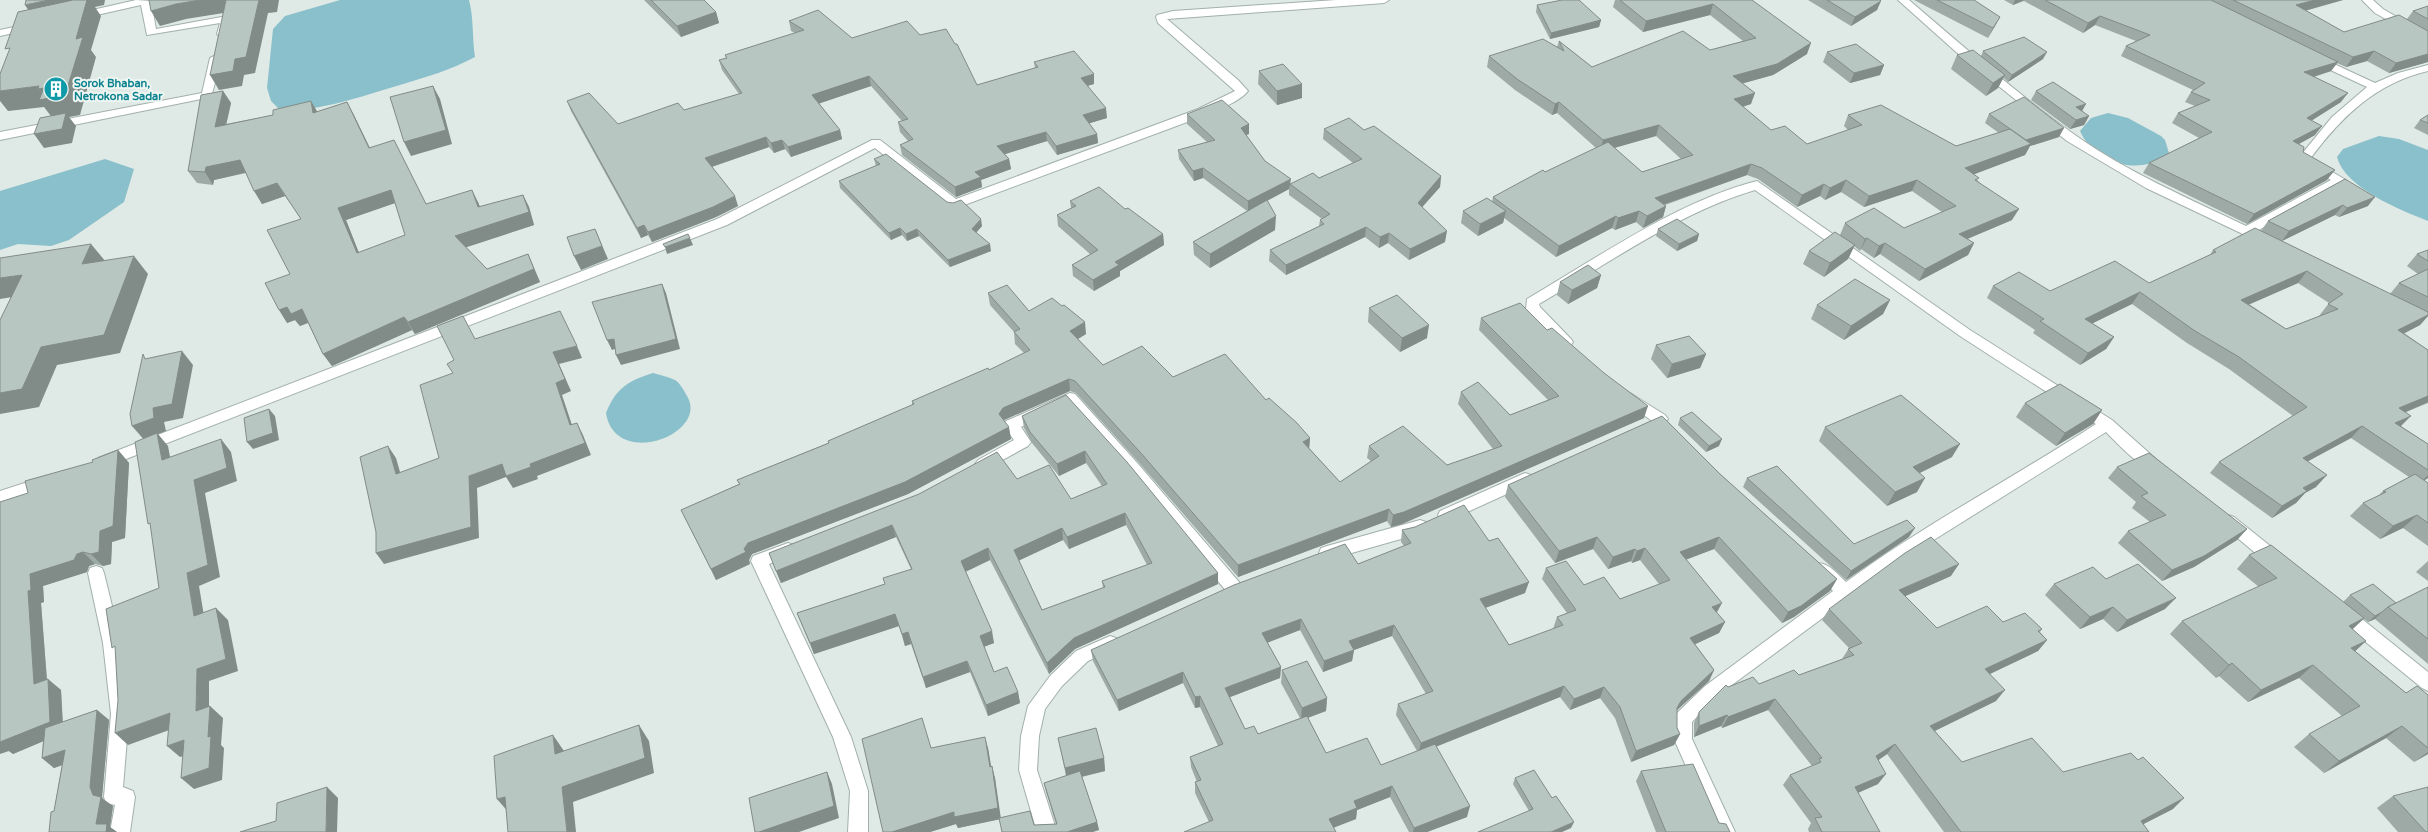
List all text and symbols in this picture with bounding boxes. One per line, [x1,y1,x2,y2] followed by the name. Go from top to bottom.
[43,76,69,102] building icon: Sorok Bhaban, Netrokona Sadar
[74,77,163,103] place label: Sorok Bhaban, Netrokona Sadar

